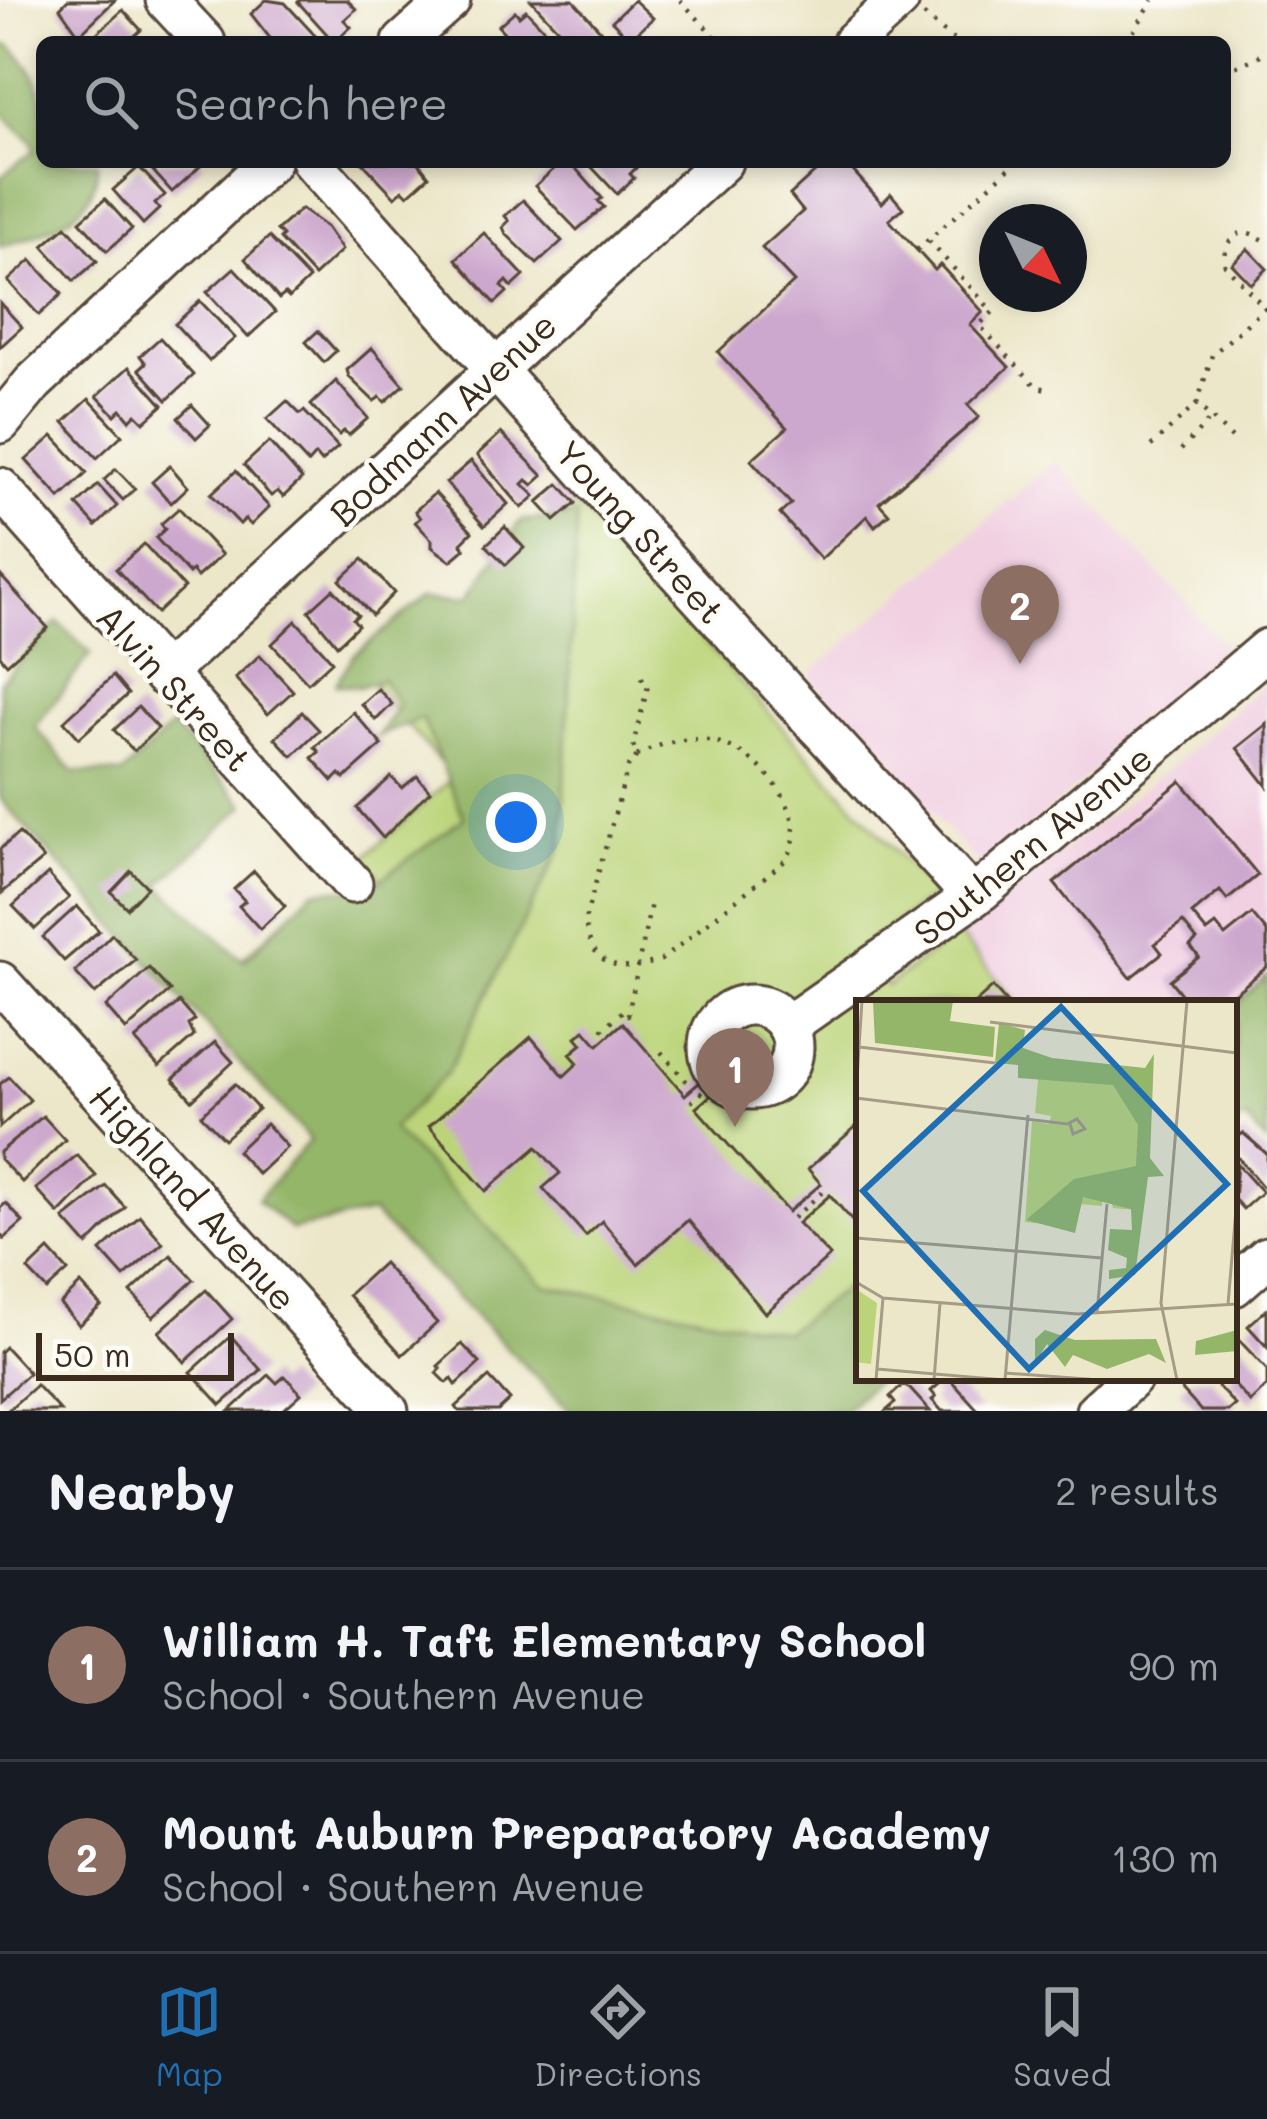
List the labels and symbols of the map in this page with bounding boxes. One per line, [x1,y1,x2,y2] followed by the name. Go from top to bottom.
[979,204,1087,312] north arrow
[319,301,565,535] street label: Bodmann Avenue
[546,429,736,633] street label: Young Street
[981,565,1059,664] pin: 2
[87,593,263,781] street label: Alvin Street
[903,733,1161,955] street label: Southern Avenue
[486,792,546,852] your location
[856,1000,1237,1381] inset map
[696,1028,774,1127] pin: 1
[80,1074,308,1320] street label: Highland Avenue
[36,1327,234,1380] scale bar

